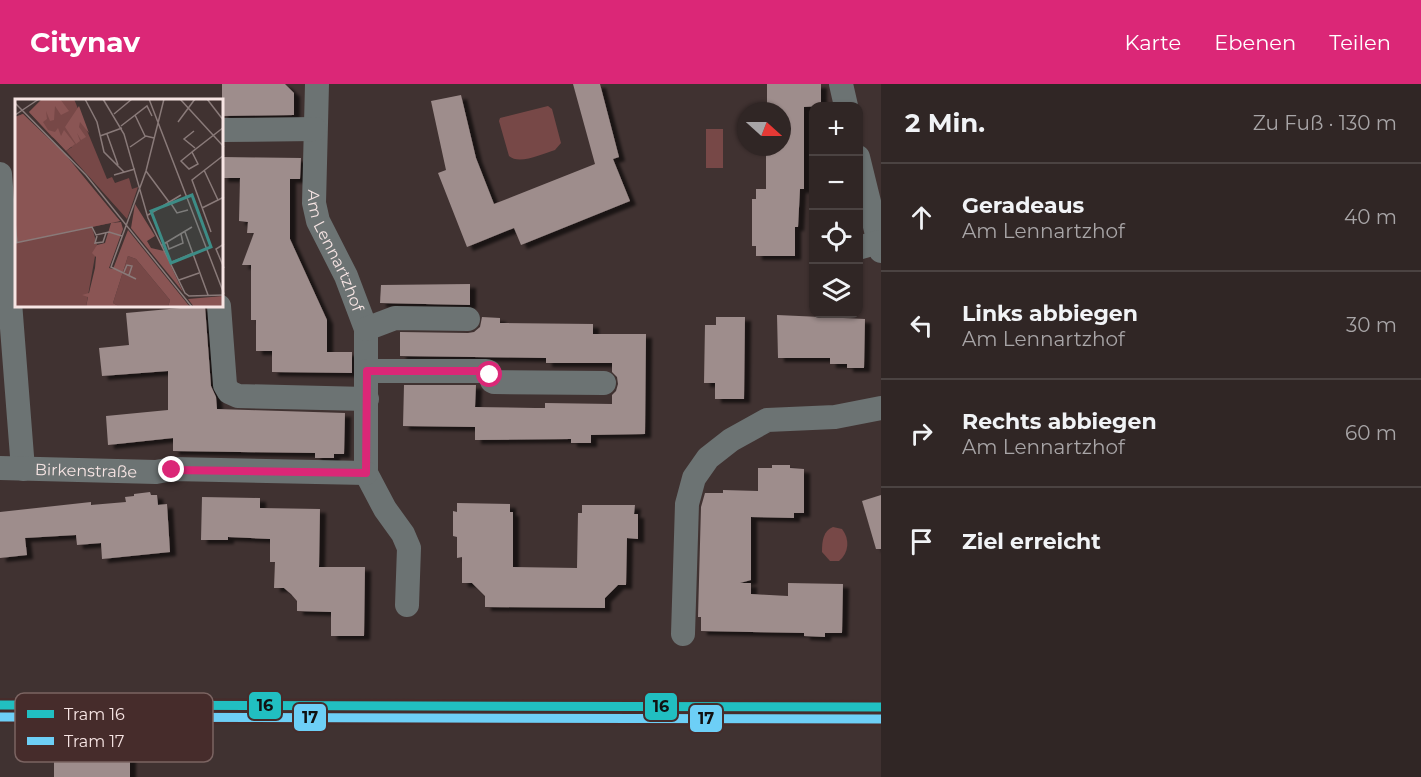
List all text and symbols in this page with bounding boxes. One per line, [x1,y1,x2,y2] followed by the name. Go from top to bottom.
[30,25,140,59] text: Citynav
[1125,30,1181,55] text: Karte
[1214,30,1296,55] text: Ebenen
[1329,30,1391,55] text: Teilen
[15,99,224,308] inset map
[737,102,791,156] north arrow
[809,102,863,318] map controls
[809,102,863,156] button: +
[905,107,985,139] text: 2 Min.
[1253,111,1397,135] text: Zu Fuß · 130 m
[809,156,863,210] button: −
[304,190,368,315] street label: Am Lennartzhof
[962,192,1084,219] text: Geradeaus
[905,201,938,234] icon: ahead
[1344,205,1397,229] text: 40 m
[809,210,863,264] button: locate
[962,219,1125,243] text: Am Lennartzhof
[809,264,863,318] button: layers
[962,300,1138,327] text: Links abbiegen
[905,309,938,342] icon: left
[1346,313,1397,337] text: 30 m
[962,327,1125,351] text: Am Lennartzhof
[476,361,502,387] route start
[962,408,1157,435] text: Rechts abbiegen
[905,417,938,450] icon: right
[1345,421,1397,445] text: 60 m
[962,435,1125,459] text: Am Lennartzhof
[158,456,184,482] route end
[35,460,137,482] street label: Birkenstraße
[905,525,938,558] icon: arrive
[962,528,1101,555] text: Ziel erreicht
[248,691,282,720] line badge: 16
[644,692,678,721] line badge: 16
[15,693,213,762] legend
[257,696,273,715] text: 16
[653,697,669,716] text: 16
[293,703,327,732] line badge: 17
[689,704,723,733] line badge: 17
[64,705,125,724] text: Tram 16
[302,708,318,727] text: 17
[698,709,714,728] text: 17
[64,732,125,751] text: Tram 17

